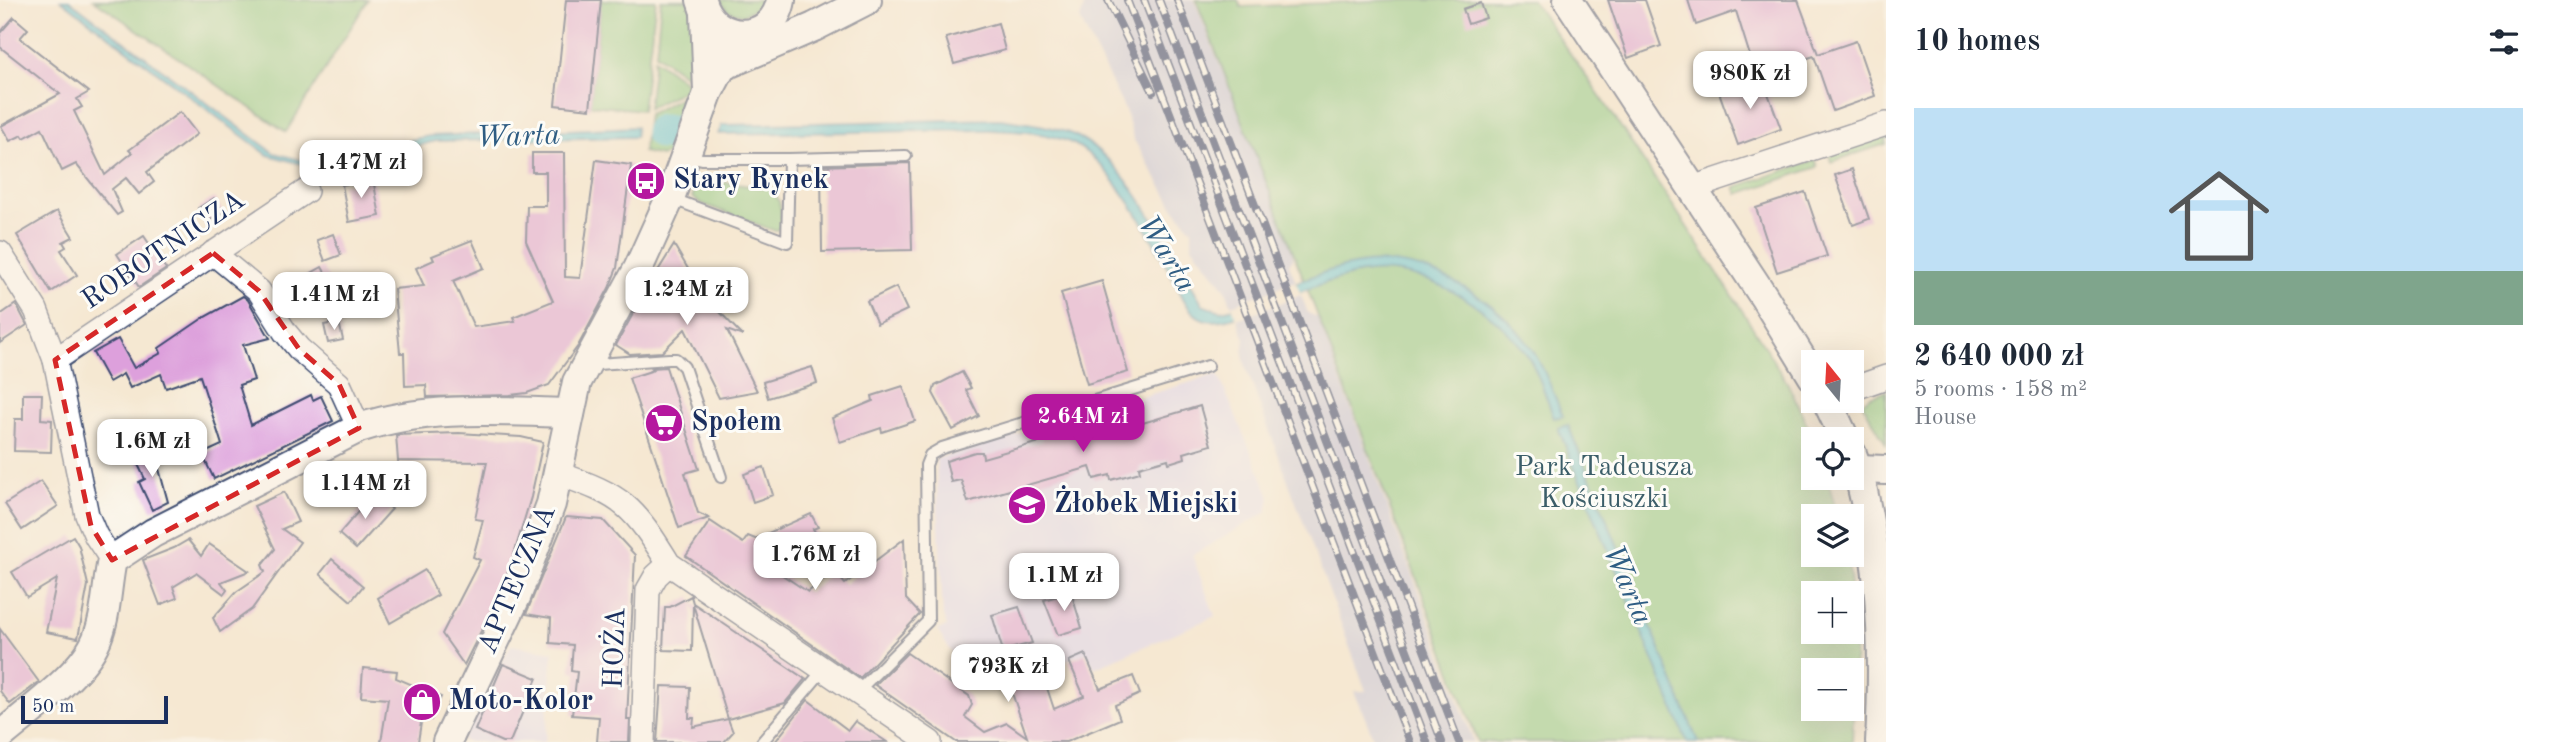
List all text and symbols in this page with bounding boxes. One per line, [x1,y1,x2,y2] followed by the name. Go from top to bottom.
[2485,23,2523,61] icon: filters
[1914,27,2040,57] text: 10 homes
[1685,52,1815,111] pin: 980K zł
[1709,62,1791,85] text: 980K zł
[475,121,561,153] water label: Warta
[289,140,433,200] pin: 1.47M zł
[315,151,407,174] text: 1.47M zł
[2156,153,2282,279] icon: home
[625,160,667,202] bus stop icon: Stary Rynek
[673,167,829,195] place label: Stary Rynek
[78,186,250,316] street label: ROBOTNICZA
[1131,210,1201,298] water label: Warta
[615,268,759,327] pin: 1.24M zł
[262,272,406,332] pin: 1.41M zł
[641,278,733,301] text: 1.24M zł
[288,283,380,306] text: 1.41M zł
[1914,342,2084,372] text: 2 640 000 zł
[1801,350,1864,413] north arrow
[1801,350,1864,721] map controls
[1914,378,2087,401] text: 5 rooms · 158 m²
[1011,394,1155,454] pin: 2.64M zł
[643,402,685,444] supermarket icon: Społem
[1037,405,1129,428] text: 2.64M zł
[1914,406,1976,429] text: House
[691,409,782,437] place label: Społem
[87,420,217,479] pin: 1.6M zł
[1801,427,1864,490] button: locate
[113,430,191,453] text: 1.6M zł
[1515,454,1693,514] park label: Park Tadeusza Kościuszki
[293,462,437,521] pin: 1.14M zł
[319,472,411,495] text: 1.14M zł
[1006,484,1048,526] school or university icon: Żłobek Miejski
[1054,485,1238,519] place label: Żłobek Miejski
[474,501,562,659] street label: APTECZNA
[1801,504,1864,567] button: layers
[743,532,887,592] pin: 1.76M zł
[1597,540,1657,630] water label: Warta
[769,543,861,566] text: 1.76M zł
[999,554,1129,613] pin: 1.1M zł
[1025,564,1103,587] text: 1.1M zł
[1801,581,1864,644] button: +
[597,607,631,689] street label: HOŻA
[943,644,1073,704] pin: 793K zł
[967,655,1049,678] text: 793K zł
[1801,658,1864,721] button: −
[401,681,443,723] shop icon: Moto-Kolor
[449,688,593,716] place label: Moto-Kolor
[21,693,168,725] scale bar
[32,698,74,717] text: 50 m

